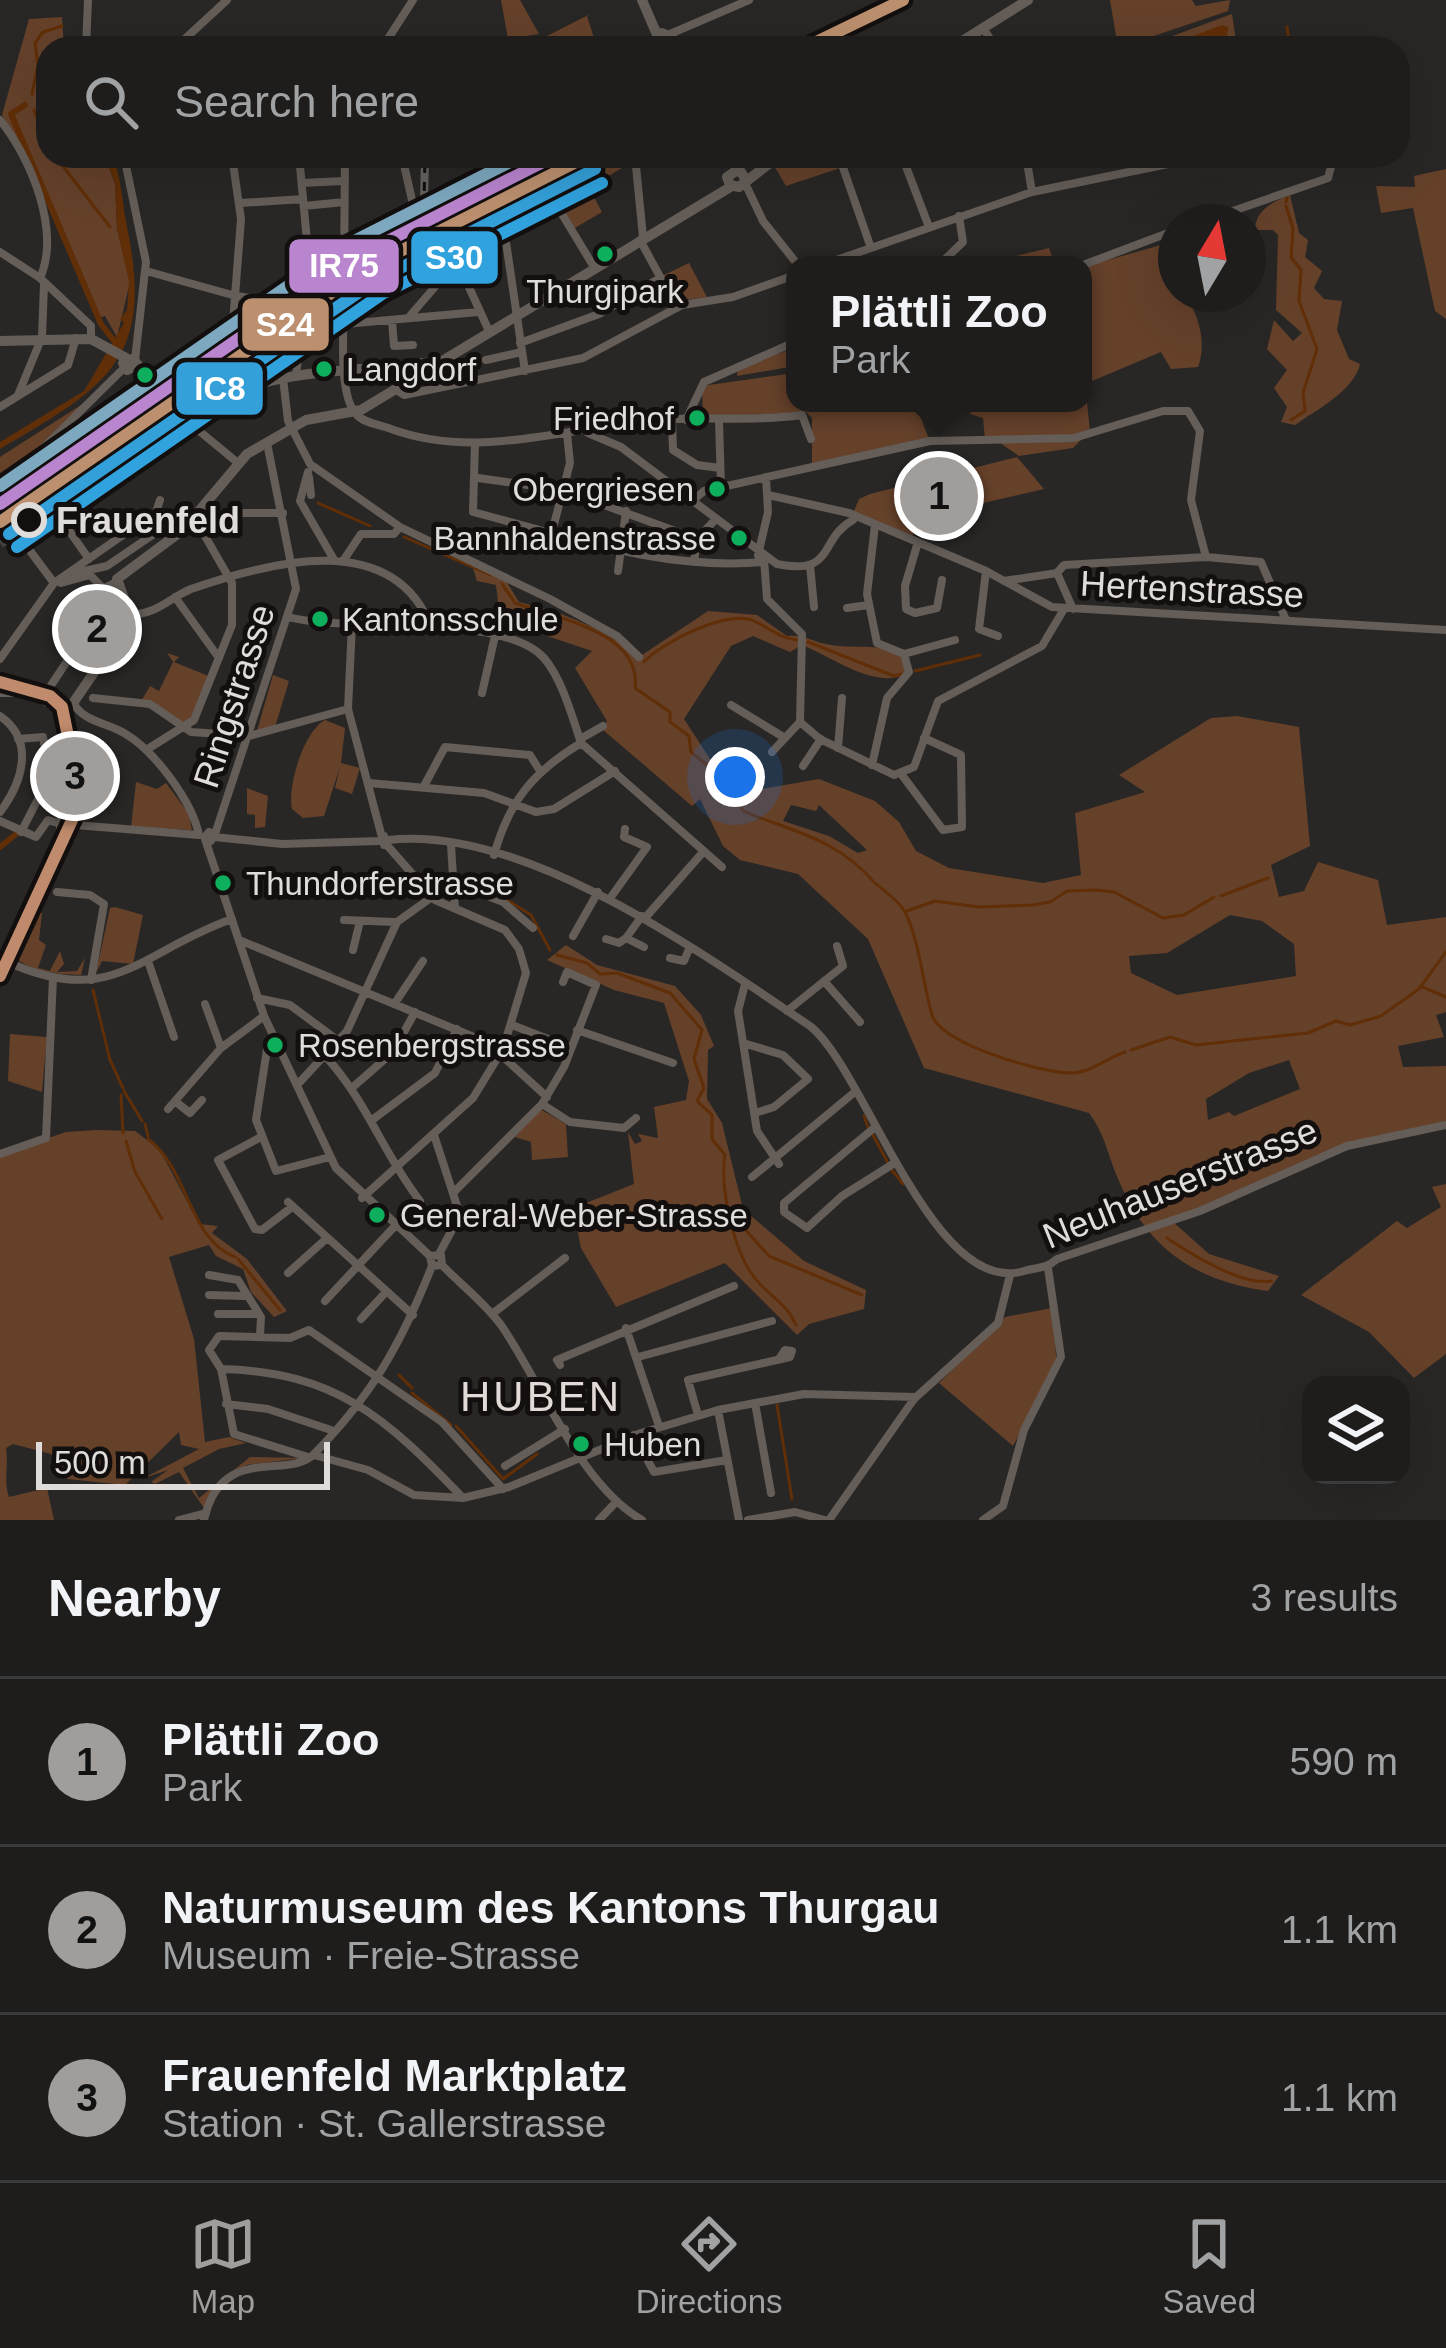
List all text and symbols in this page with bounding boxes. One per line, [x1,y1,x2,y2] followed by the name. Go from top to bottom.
[36,36,1410,168] search box
[78,69,144,135] icon: search
[174,76,419,127] text: Search here
[1158,204,1266,312] north arrow
[409,229,500,286] line badge: S30
[287,237,401,295] line badge: IR75
[425,239,483,276] text: S30
[594,243,616,265] marker: Thurgipark
[309,247,379,284] text: IR75
[786,256,1092,412] popup
[526,273,684,310] place label: Thurgipark
[830,286,1048,337] text: Plättli Zoo
[240,296,331,353] line badge: S24
[256,306,315,343] text: S24
[830,338,910,381] text: Park
[346,351,477,388] place label: Langdorf
[313,358,335,380] marker: Langdorf
[174,360,265,417] line badge: IC8
[134,364,156,386] unlabelled marker
[194,370,246,407] text: IC8
[553,400,675,437] place label: Friedhof
[686,407,708,429] marker: Friedhof
[900,451,978,541] pin: 1
[512,471,694,508] place label: Obergriesen
[706,478,728,500] marker: Obergriesen
[56,500,240,541] place label: Frauenfeld
[13,504,45,536] marker: Frauenfeld
[433,520,716,557] place label: Bannhaldenstrasse
[728,527,750,549] marker: Bannhaldenstrasse
[1079,563,1305,615] street label: Hertenstrasse
[58,584,136,674] pin: 2
[185,599,283,793] street label: Ringstrasse
[342,601,558,638] place label: Kantonsschule
[309,608,331,630] marker: Kantonsschule
[36,731,114,821] pin: 3
[705,747,765,807] your location
[246,865,514,902] place label: Thundorferstrasse
[212,872,234,894] marker: Thundorferstrasse
[298,1027,566,1064] place label: Rosenbergstrasse
[264,1034,286,1056] marker: Rosenbergstrasse
[1037,1109,1323,1257] street label: Neuhauserstrasse
[400,1197,748,1234] place label: General-Weber-Strasse
[366,1204,388,1226] marker: General-Weber-Strasse
[460,1373,622,1420] district label: HUBEN
[1302,1376,1410,1484] map controls
[1302,1376,1410,1484] button: layers
[604,1426,701,1463] place label: Huben
[570,1433,592,1455] marker: Huben
[36,1436,330,1489] scale bar
[54,1444,146,1481] text: 500 m
[48,1570,221,1627] text: Nearby
[1251,1576,1398,1619] text: 3 results
[162,1714,380,1765] text: Plättli Zoo
[76,1740,98,1783] text: 1
[1290,1740,1398,1783] text: 590 m
[162,1766,242,1809] text: Park
[162,1882,940,1933] text: Naturmuseum des Kantons Thurgau
[76,1908,98,1951] text: 2
[1281,1908,1398,1951] text: 1.1 km
[162,1934,580,1977] text: Museum · Freie-Strasse
[162,2050,627,2101] text: Frauenfeld Marktplatz
[76,2076,98,2119] text: 3
[1281,2076,1398,2119] text: 1.1 km
[162,2102,606,2145] text: Station · St. Gallerstrasse
[190,2211,256,2321] tab: Map
[636,2211,783,2321] tab: Directions
[1162,2211,1256,2321] tab: Saved

